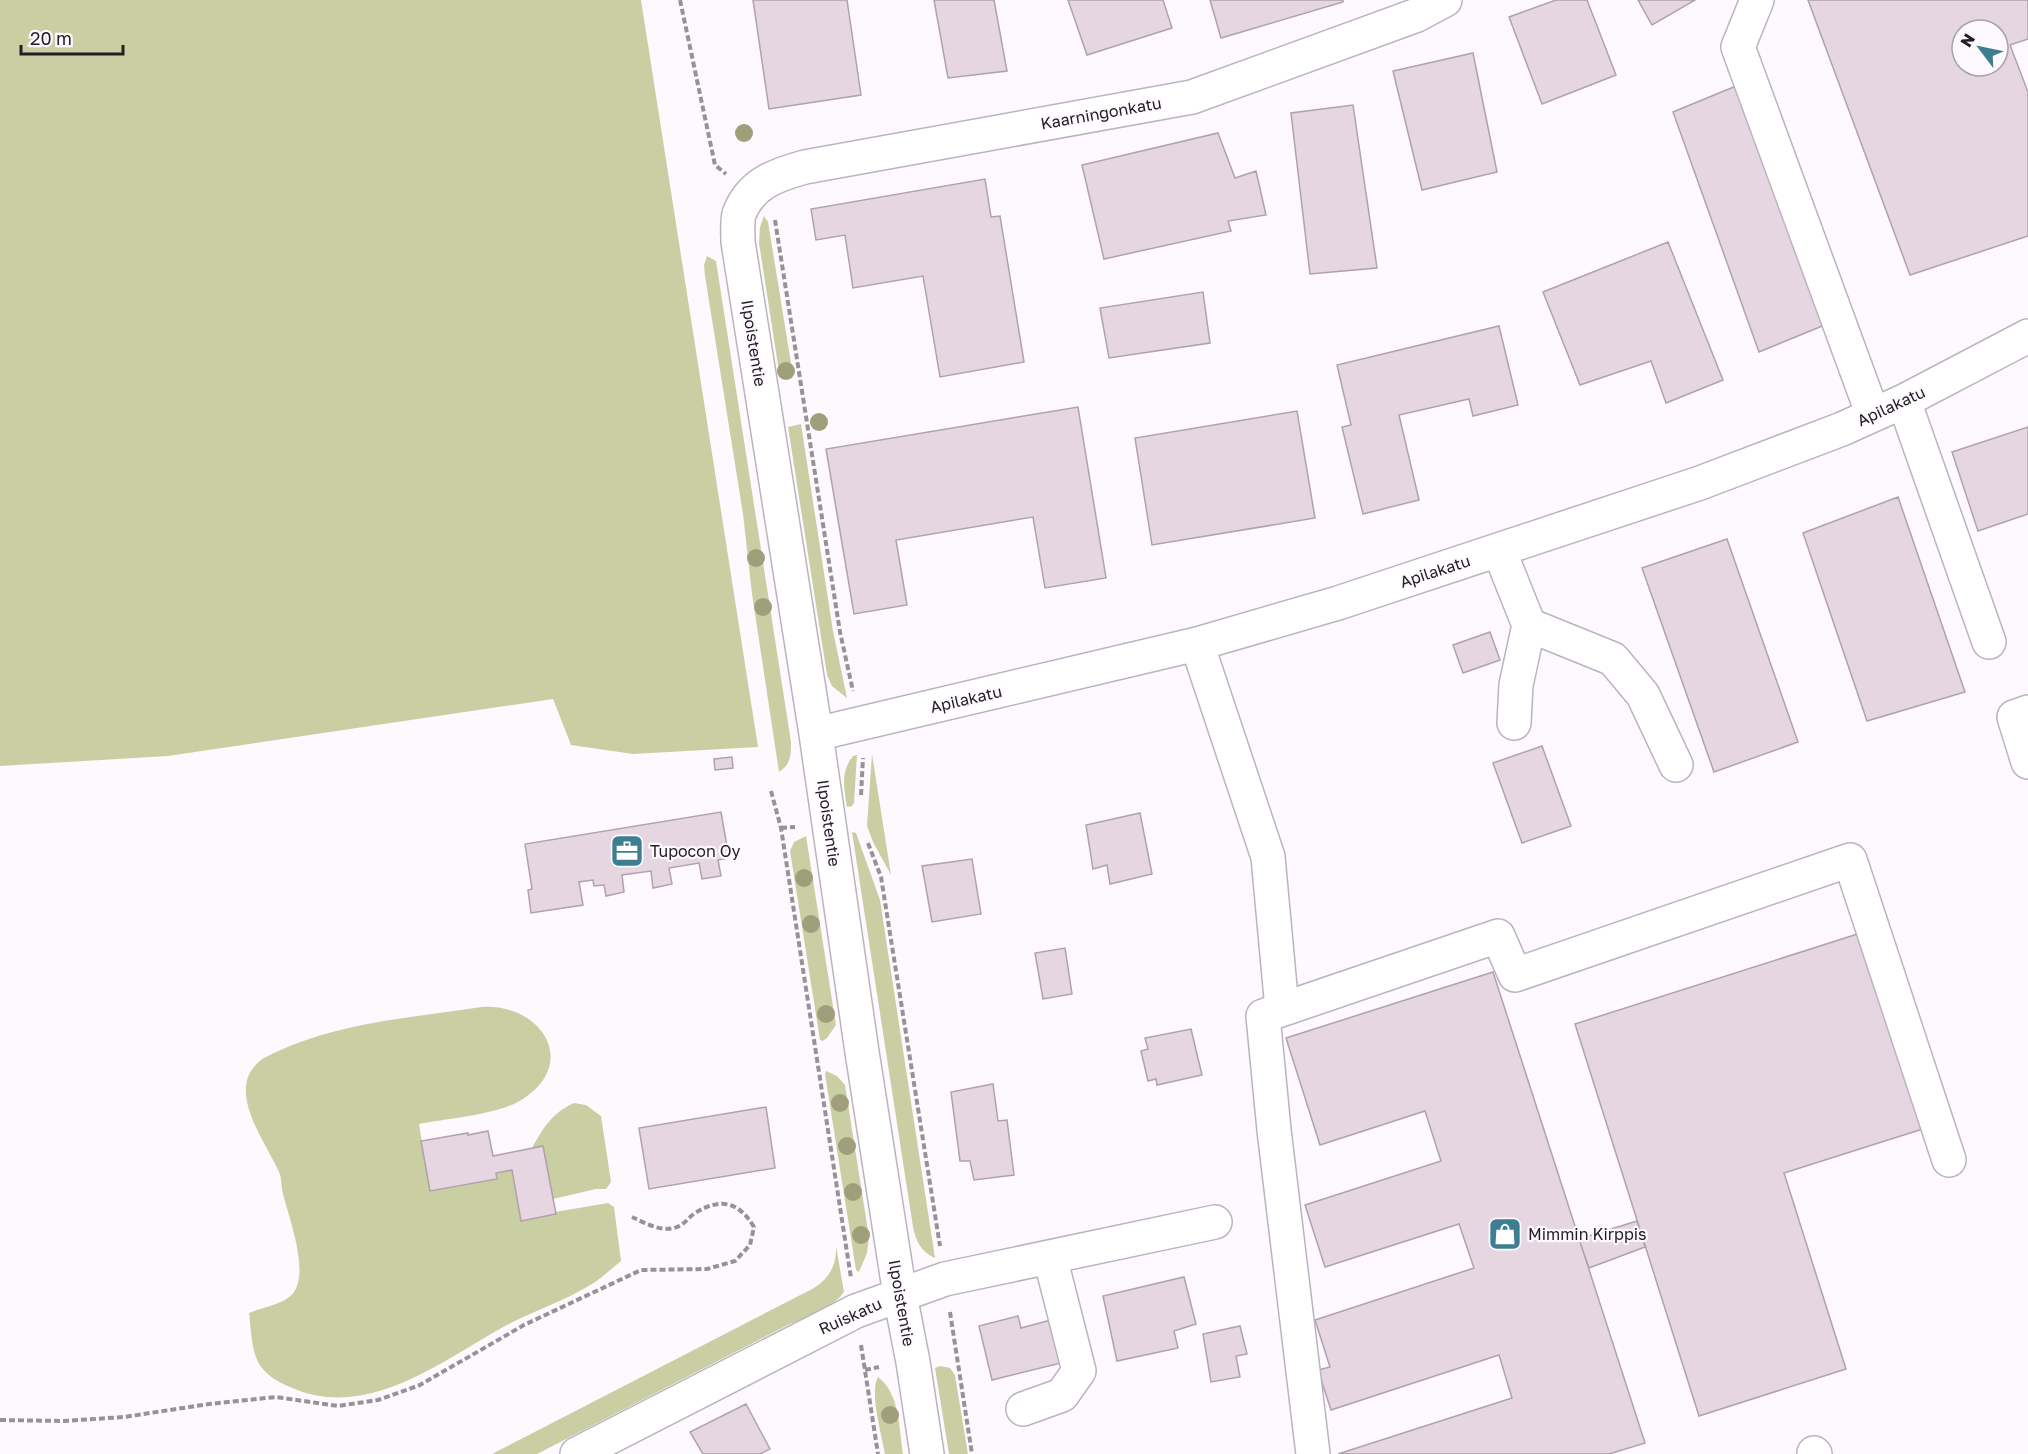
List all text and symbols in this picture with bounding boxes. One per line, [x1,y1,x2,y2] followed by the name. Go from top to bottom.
[21,18,123,56] scale bar
[1950,18,2010,78] north arrow
[30,27,72,49] text: 20 m
[1956,30,1979,51] text: N
[1039,93,1163,133] street label: Kaarningonkatu
[737,298,771,388] street label: Ilpoistentie
[1854,382,1928,430] street label: Apilakatu
[1397,550,1473,592] street label: Apilakatu
[928,681,1004,717] street label: Apilakatu
[813,778,845,868] street label: Ilpoistentie
[609,833,645,869] office icon: Tupocon Oy
[650,841,741,861] place label: Tupocon Oy
[1487,1216,1523,1252] shop icon: Mimmin Kirppis
[1528,1224,1647,1244] place label: Mimmin Kirppis
[885,1258,919,1348] street label: Ilpoistentie
[815,1293,885,1339] street label: Ruiskatu

